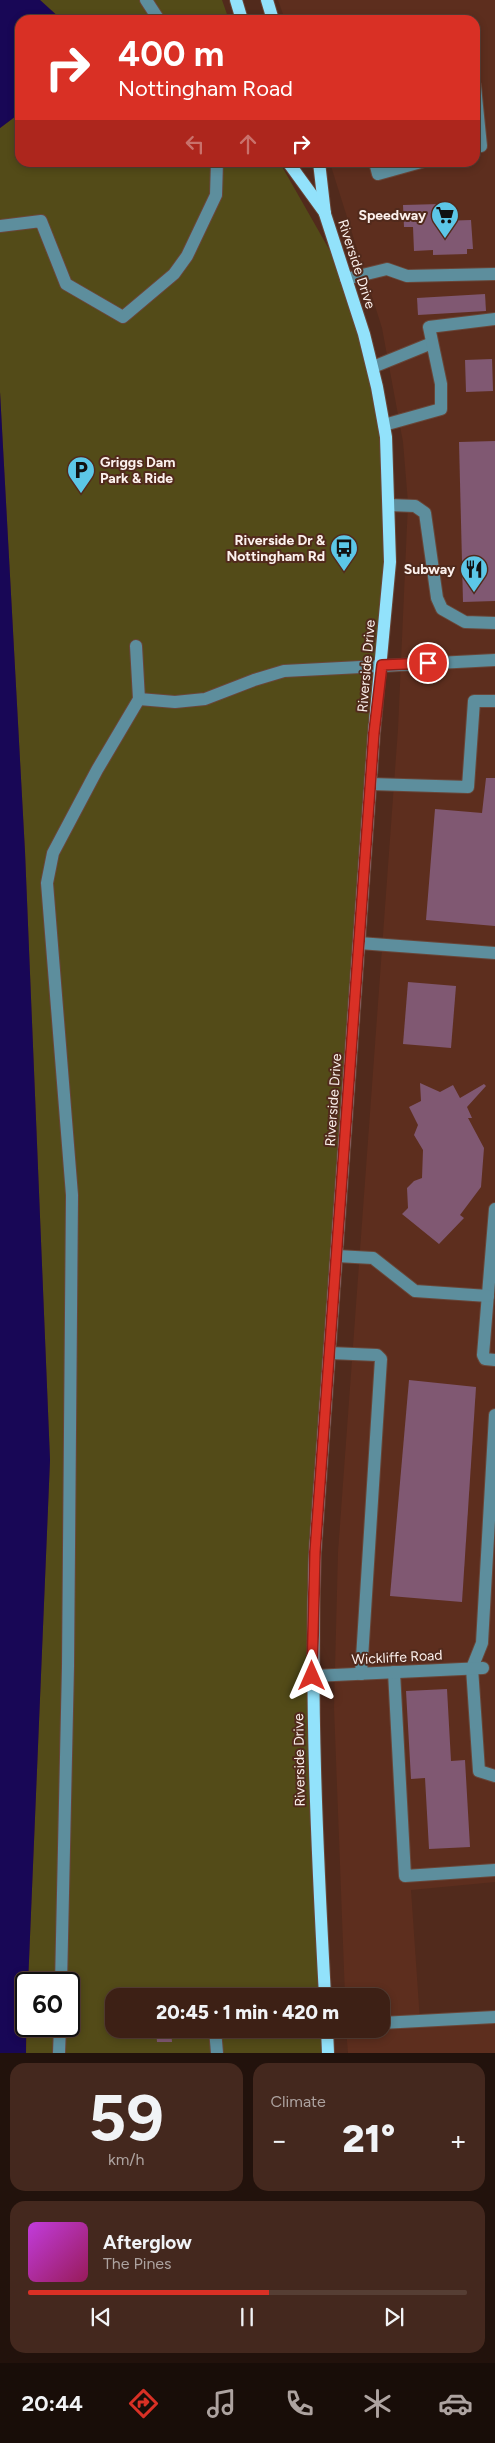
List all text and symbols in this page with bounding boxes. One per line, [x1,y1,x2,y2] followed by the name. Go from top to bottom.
[118,33,224,75] text: 400 m
[35,35,100,100] icon: right
[118,75,293,102] text: Nottingham Road
[181,130,209,158] icon: left
[234,130,262,158] icon: ahead
[287,130,315,158] icon: right
[430,200,460,239] supermarket icon: Speedway
[358,207,427,224] place label: Speedway
[334,217,379,311] street label: Riverside Drive
[100,454,176,487] place label: Griggs Dam Park & Ride
[66,455,96,494] parking icon: Griggs Dam Park & Ride
[226,532,326,565] place label: Riverside Dr & Nottingham Rd
[329,533,359,572] bus stop icon: Riverside Dr & Nottingham Rd
[459,554,489,593] restaurant icon: Subway
[404,561,456,578] place label: Subway
[354,619,379,713] street label: Riverside Drive
[407,642,449,684] pin
[414,649,442,677] icon: arrive
[322,1053,345,1147] street label: Riverside Drive
[351,1647,443,1668] street label: Wickliffe Road
[285,1649,337,1701] position arrow
[290,1713,309,1807] street label: Riverside Drive
[15,1972,80,2037] speed limit sign: 60
[156,2001,339,2024] text: 20:45 · 1 min · 420 m
[89,2078,164,2156] text: 59
[271,2092,326,2111] text: Climate
[342,2116,395,2162] text: 21°
[271,2123,288,2157] text: −
[450,2123,467,2157] text: +
[108,2150,145,2169] text: km/h
[103,2231,192,2254] text: Afterglow
[103,2254,172,2273] text: The Pines
[87,2303,115,2331] icon: previous
[233,2303,261,2331] icon: pause
[380,2303,408,2331] icon: next
[126,2386,161,2421] icon: directions
[204,2386,239,2421] icon: music
[282,2386,317,2421] icon: phone
[360,2386,395,2421] icon: climate
[438,2386,473,2421] icon: car
[22,2390,83,2417] text: 20:44

